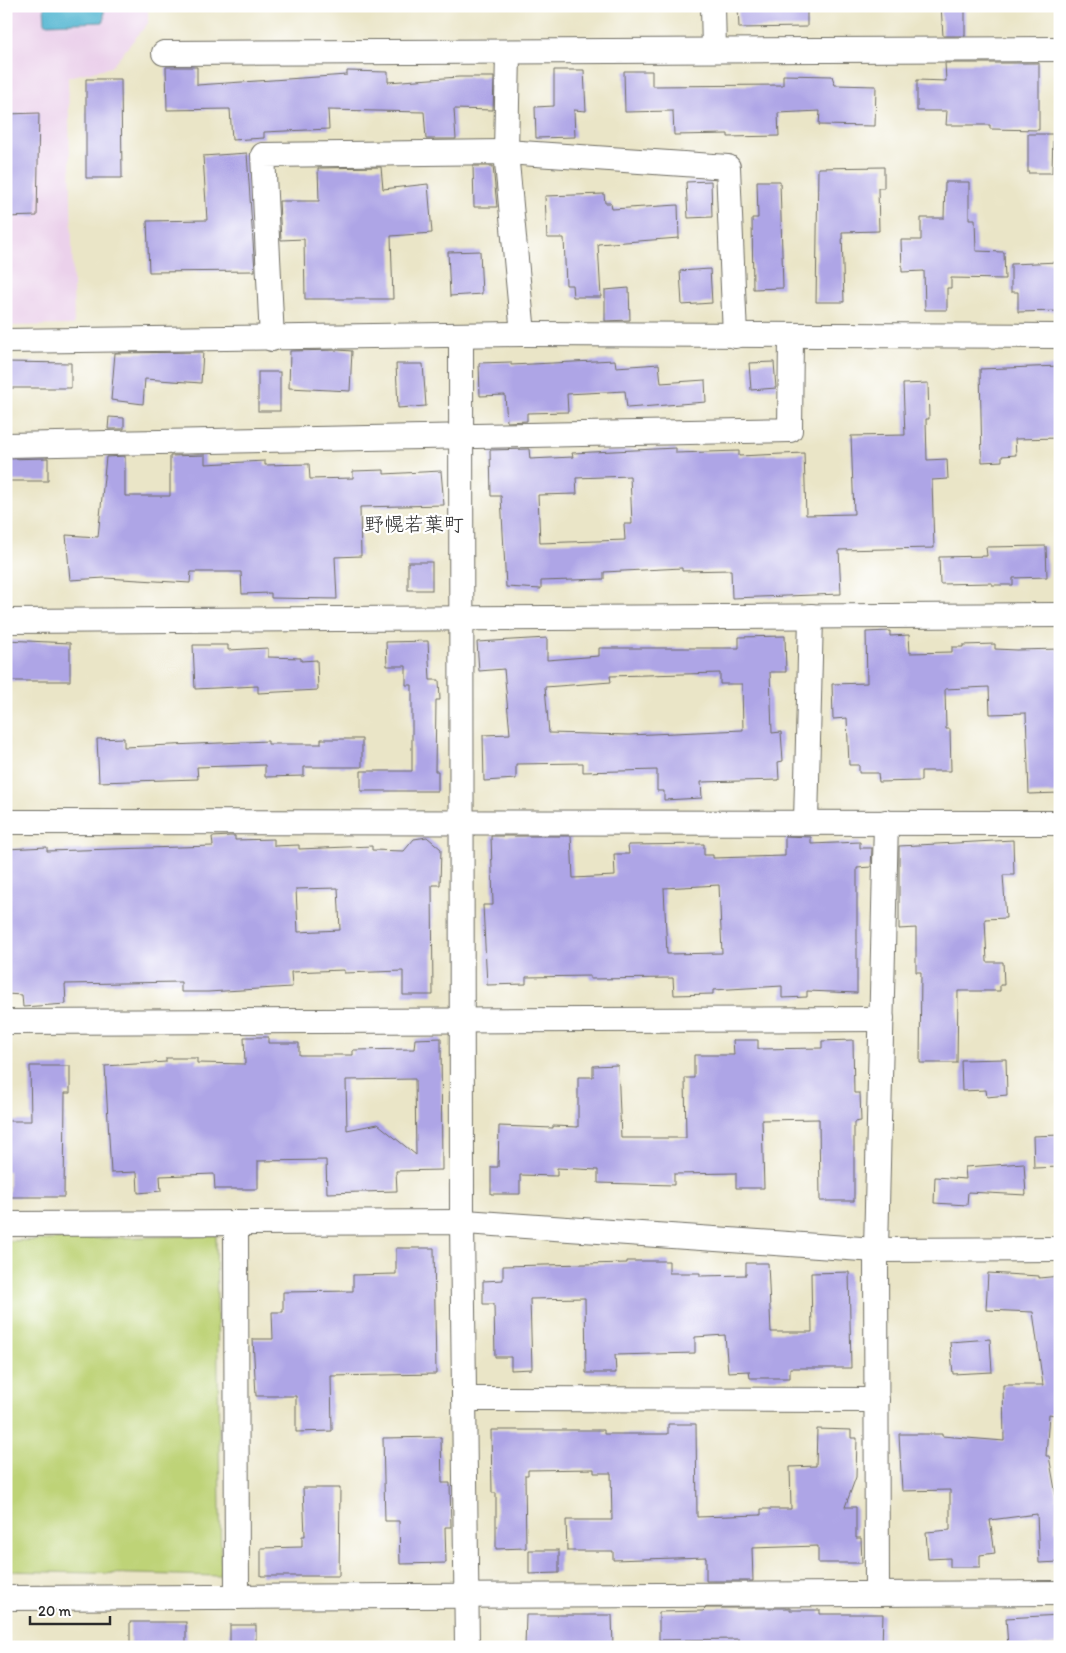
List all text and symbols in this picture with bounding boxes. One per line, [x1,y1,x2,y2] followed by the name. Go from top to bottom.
[364,512,464,536] district label: 野幌若葉町
[30,1593,110,1625] scale bar
[38,1602,72,1620] text: 20 m

